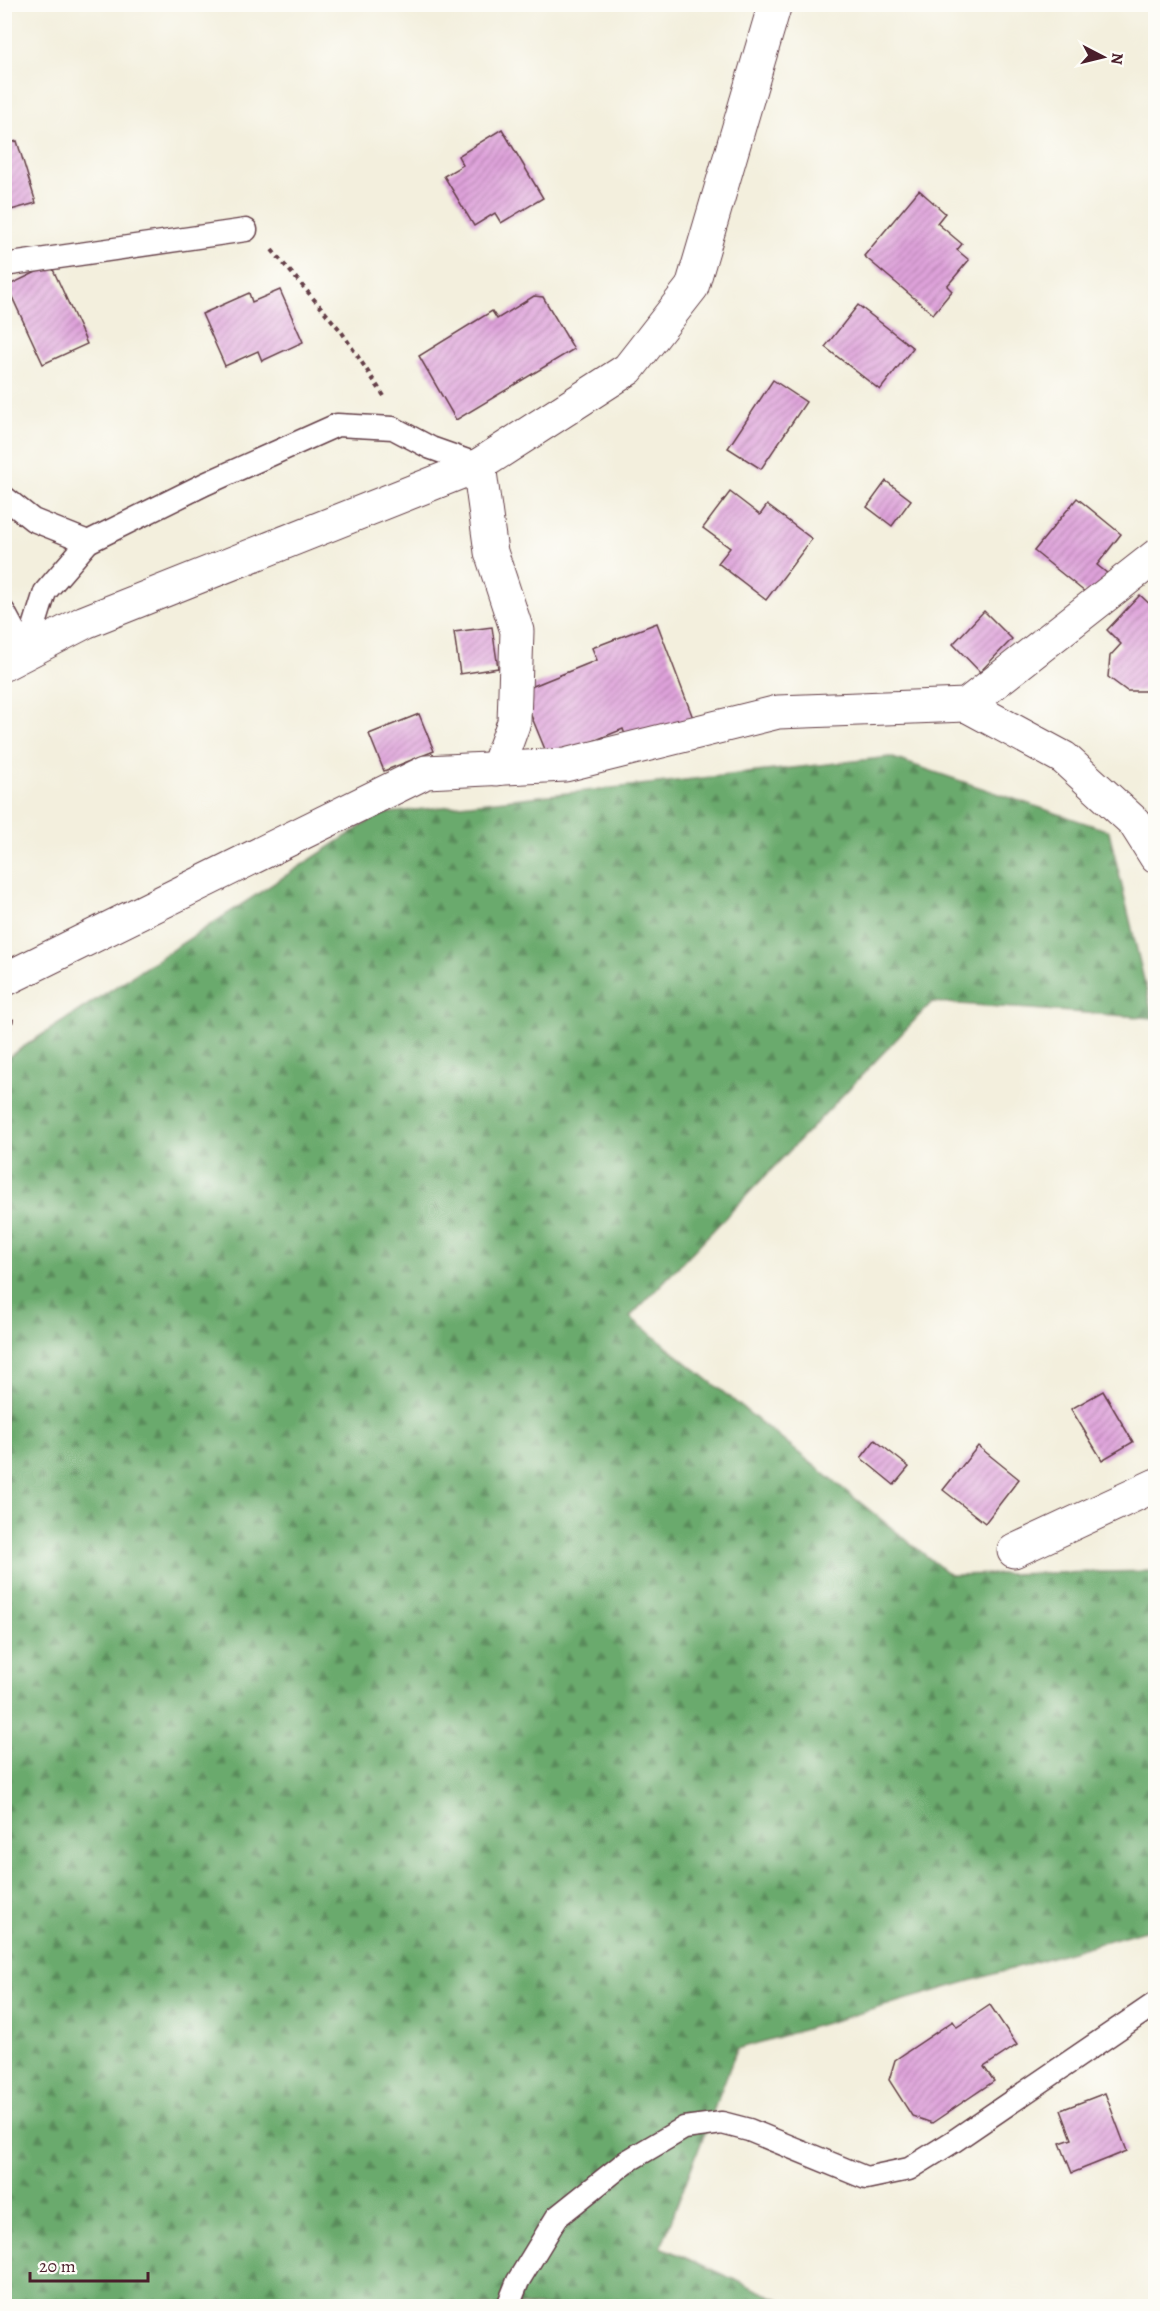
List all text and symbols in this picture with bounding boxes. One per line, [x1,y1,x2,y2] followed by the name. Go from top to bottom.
[1073,27,1133,87] north arrow
[1105,52,1129,66] text: N
[30,2245,148,2283] scale bar
[39,2254,76,2278] text: 20 m

